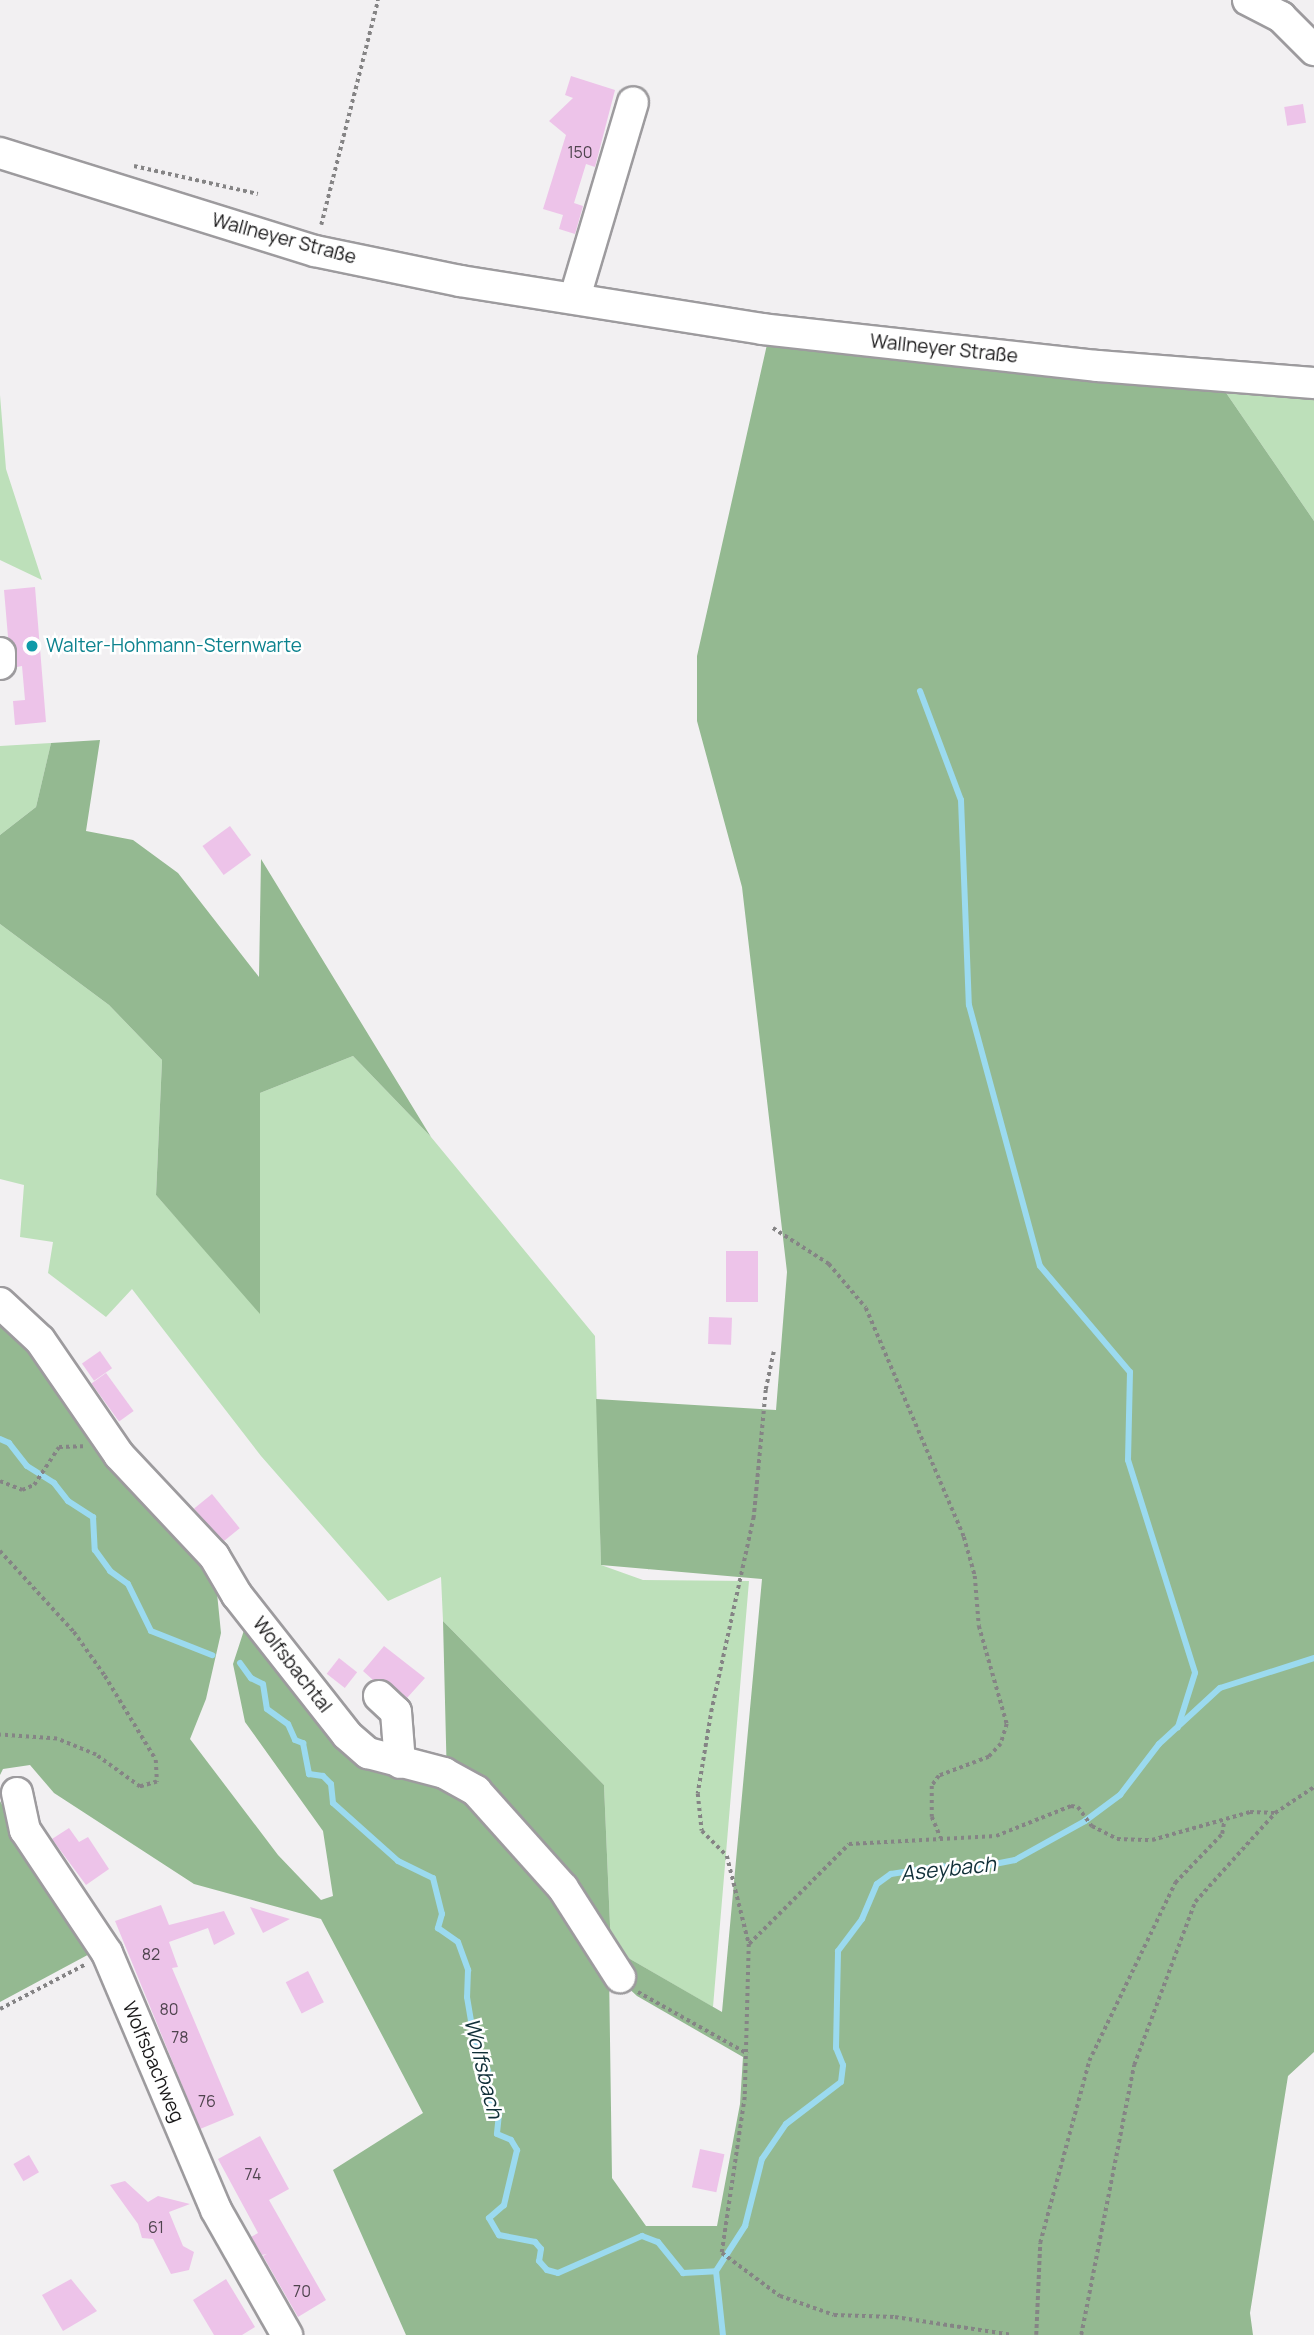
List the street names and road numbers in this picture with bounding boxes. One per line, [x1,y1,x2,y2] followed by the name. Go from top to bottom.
[209,209,359,269] street label: Wallneyer Straße
[869,330,1019,368] street label: Wallneyer Straße
[248,1613,336,1717] street label: Wolfsbachtal
[117,1998,189,2126] street label: Wolfsbachweg

